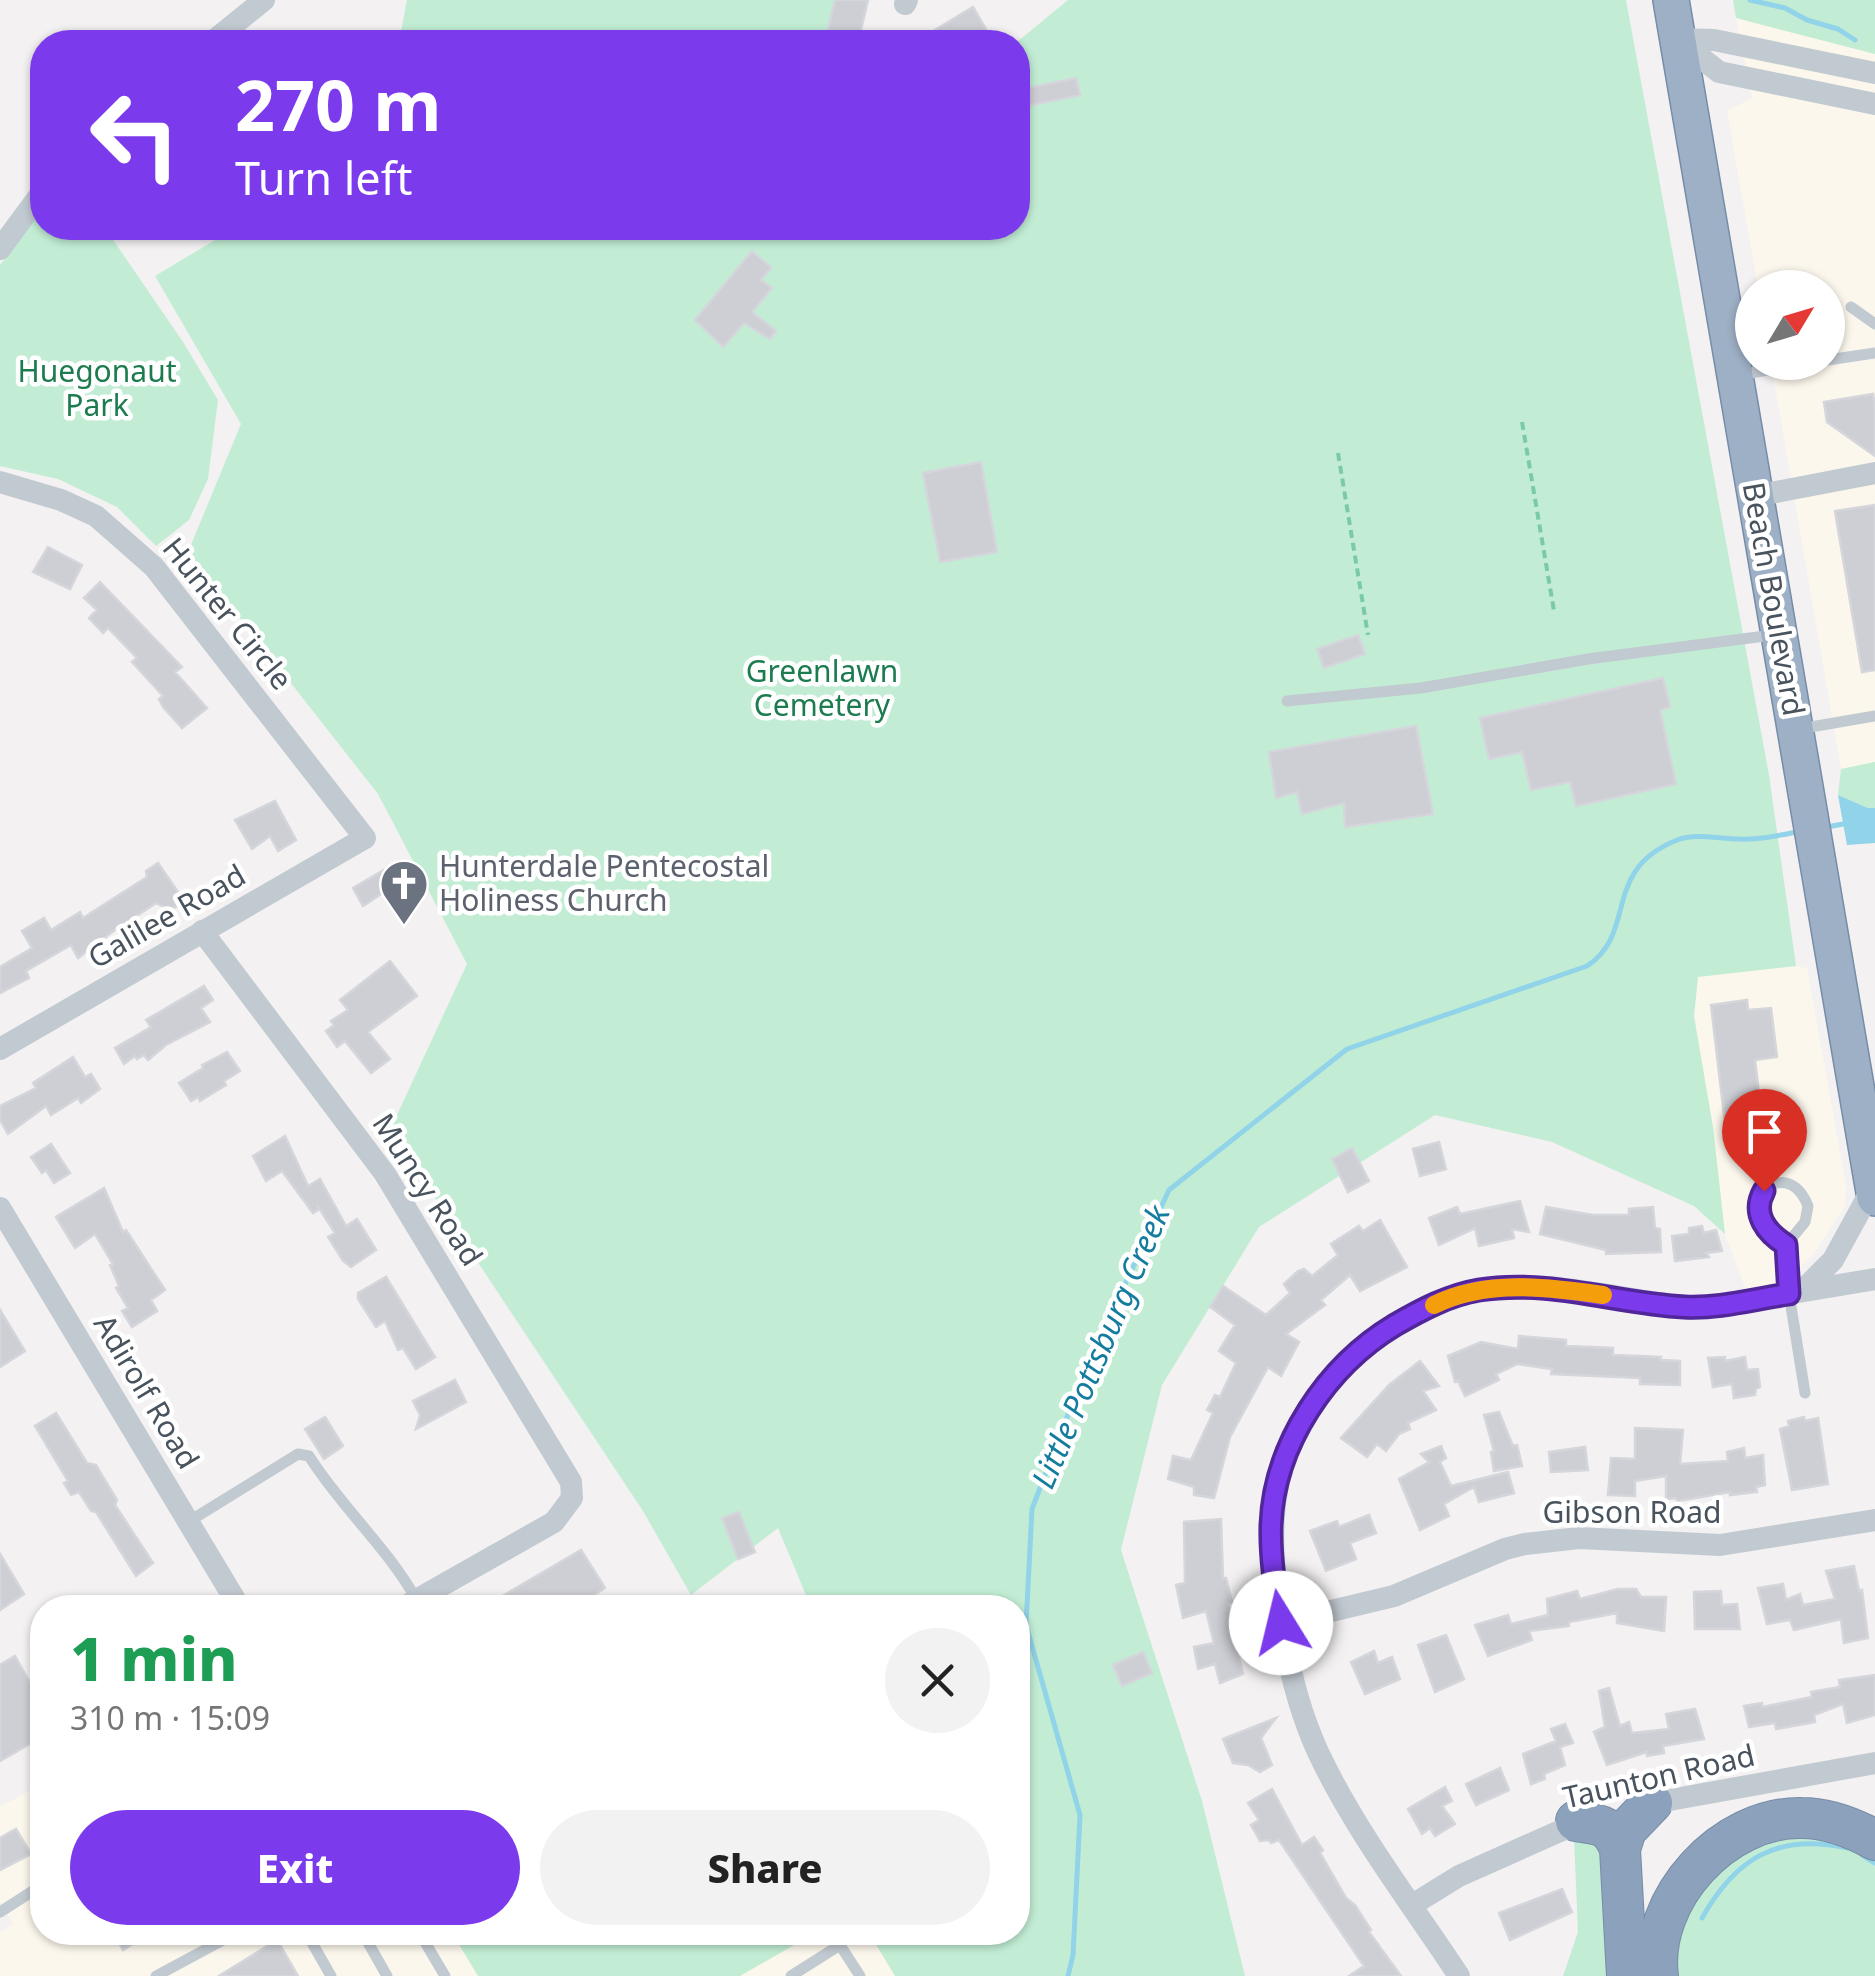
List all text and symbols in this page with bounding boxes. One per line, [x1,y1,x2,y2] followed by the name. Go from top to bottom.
[235,56,442,152] text: 270 m
[70,70,200,200] icon: left
[235,147,412,208] text: Turn left
[1735,270,1845,380] north arrow
[1735,270,1845,380] map controls
[17,350,177,425] park label: Huegonaut Park
[1734,479,1815,719] street label: Beach Boulevard
[154,528,302,698] street label: Hunter Circle
[746,650,898,725] park label: Greenlawn Cemetery
[439,845,769,920] place label: Hunterdale Pentecostal Holiness Church
[80,854,253,977] street label: Galilee Road
[378,858,430,926] church icon: Hunterdale Pentecostal Holiness Church
[1722,1089,1807,1192] pin
[1737,1104,1792,1159] icon: arrive
[364,1105,493,1273] street label: Muncy Road
[1021,1197,1179,1495] water label: Little Pottsburg Creek
[85,1306,209,1476] street label: Adirolf Road
[1543,1491,1721,1532] street label: Gibson Road
[1229,1571,1333,1675] position arrow
[70,1617,238,1699] text: 1 min
[885,1628,990,1733] button: close
[70,1696,270,1739] text: 310 m · 15:09
[1559,1734,1759,1818] street label: Taunton Road
[70,1810,520,1925] button: Exit
[540,1810,990,1925] button: Share

